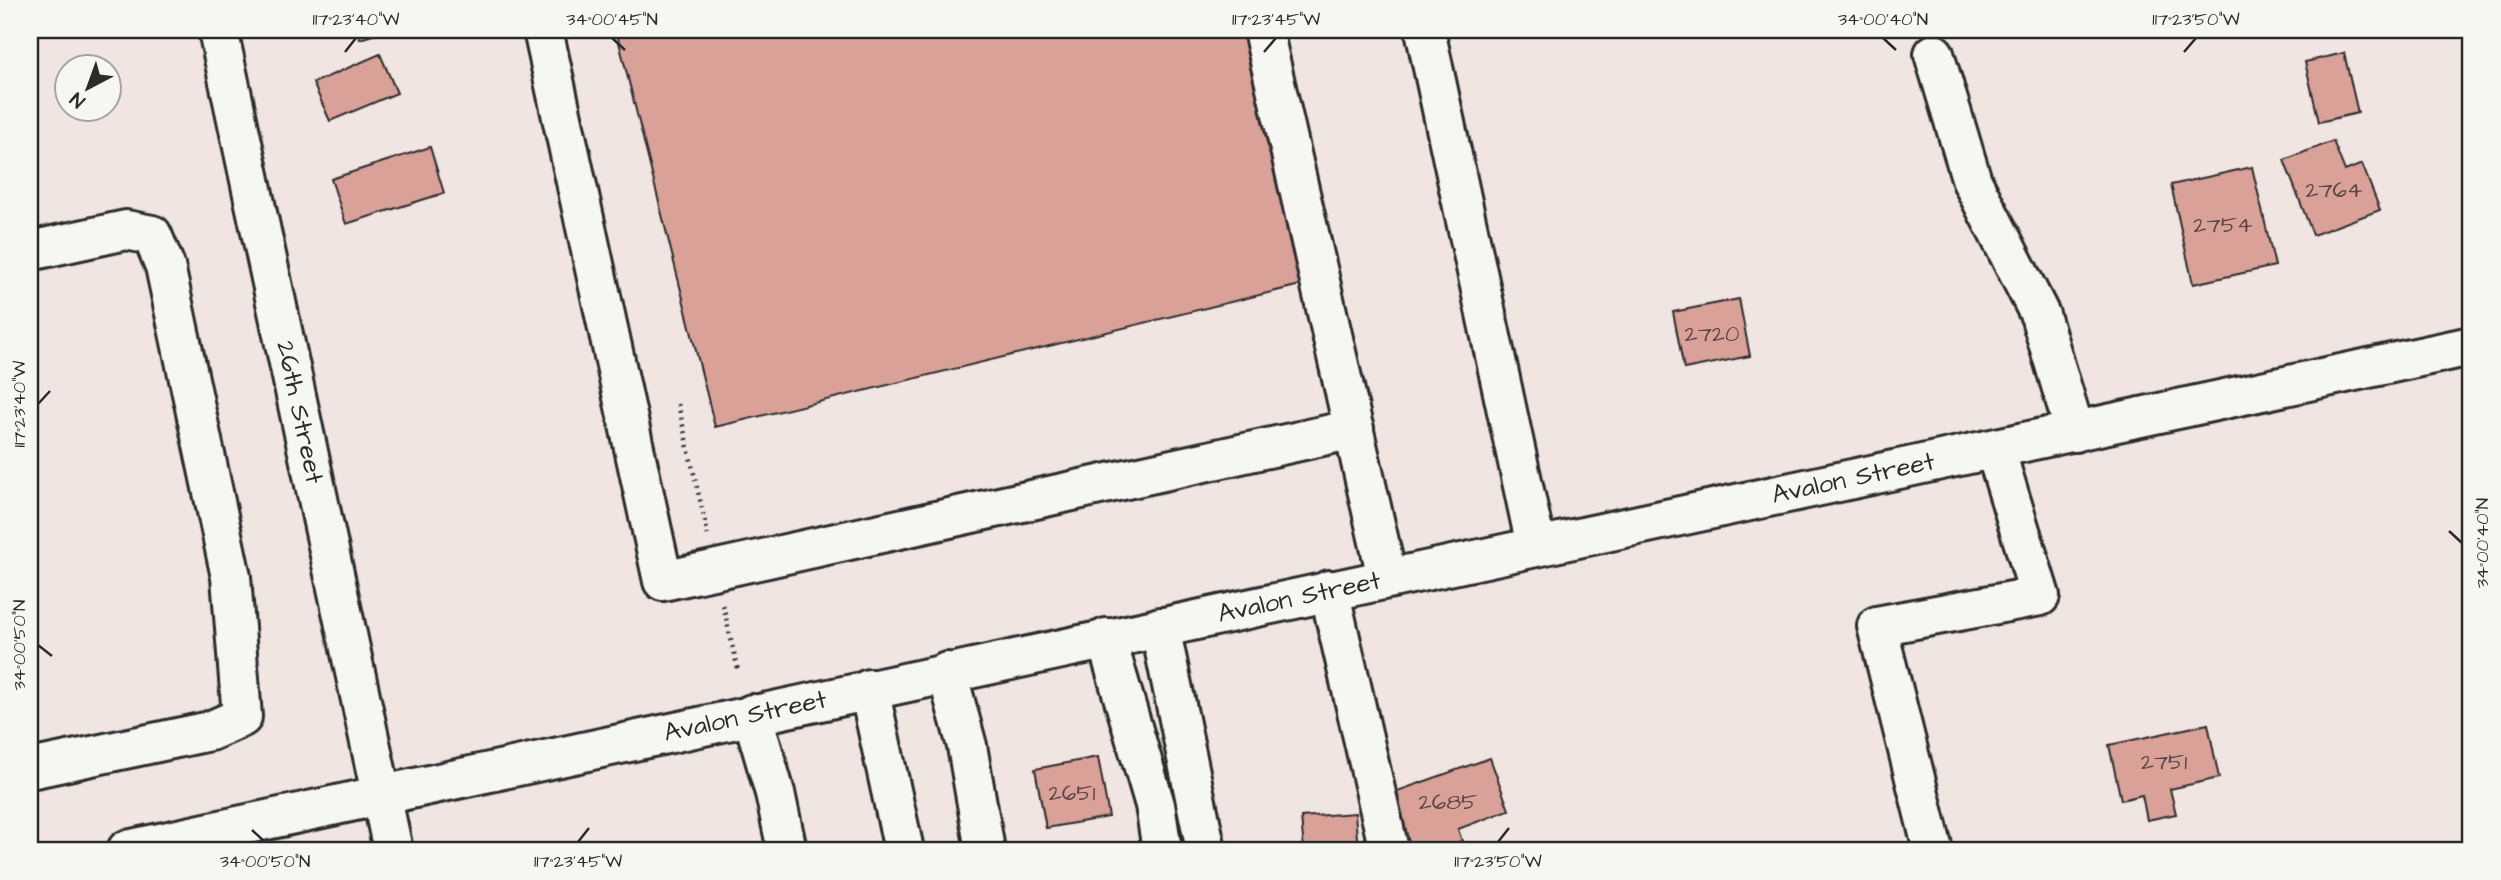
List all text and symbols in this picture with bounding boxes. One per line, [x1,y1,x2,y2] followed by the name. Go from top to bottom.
[313,7,399,32] text: 117°23'40"W
[566,7,658,32] text: 34°00'45"N
[1232,7,1320,32] text: 117°23'45"W
[1838,7,1928,32] text: 34°00'40"N
[2152,7,2240,32] text: 117°23'50"W
[52,52,122,122] north arrow
[64,86,91,114] text: N
[2305,174,2363,206] house number: 2764
[2193,209,2253,241] house number: 2754
[1685,318,1739,350] house number: 2720
[267,337,333,487] street label: 26th Street
[7,361,32,447] text: 117°23'40"W
[1768,443,1938,513] street label: Avalon Street
[2470,498,2495,588] text: 34°00'40"N
[1214,562,1384,632] street label: Avalon Street
[7,600,32,690] text: 34°00'50"N
[660,681,830,751] street label: Avalon Street
[2141,746,2187,778] house number: 2751
[1049,777,1095,809] house number: 2651
[1419,786,1477,818] house number: 2685
[220,849,310,874] text: 34°00'50"N
[534,849,622,874] text: 117°23'45"W
[1454,849,1542,874] text: 117°23'50"W

